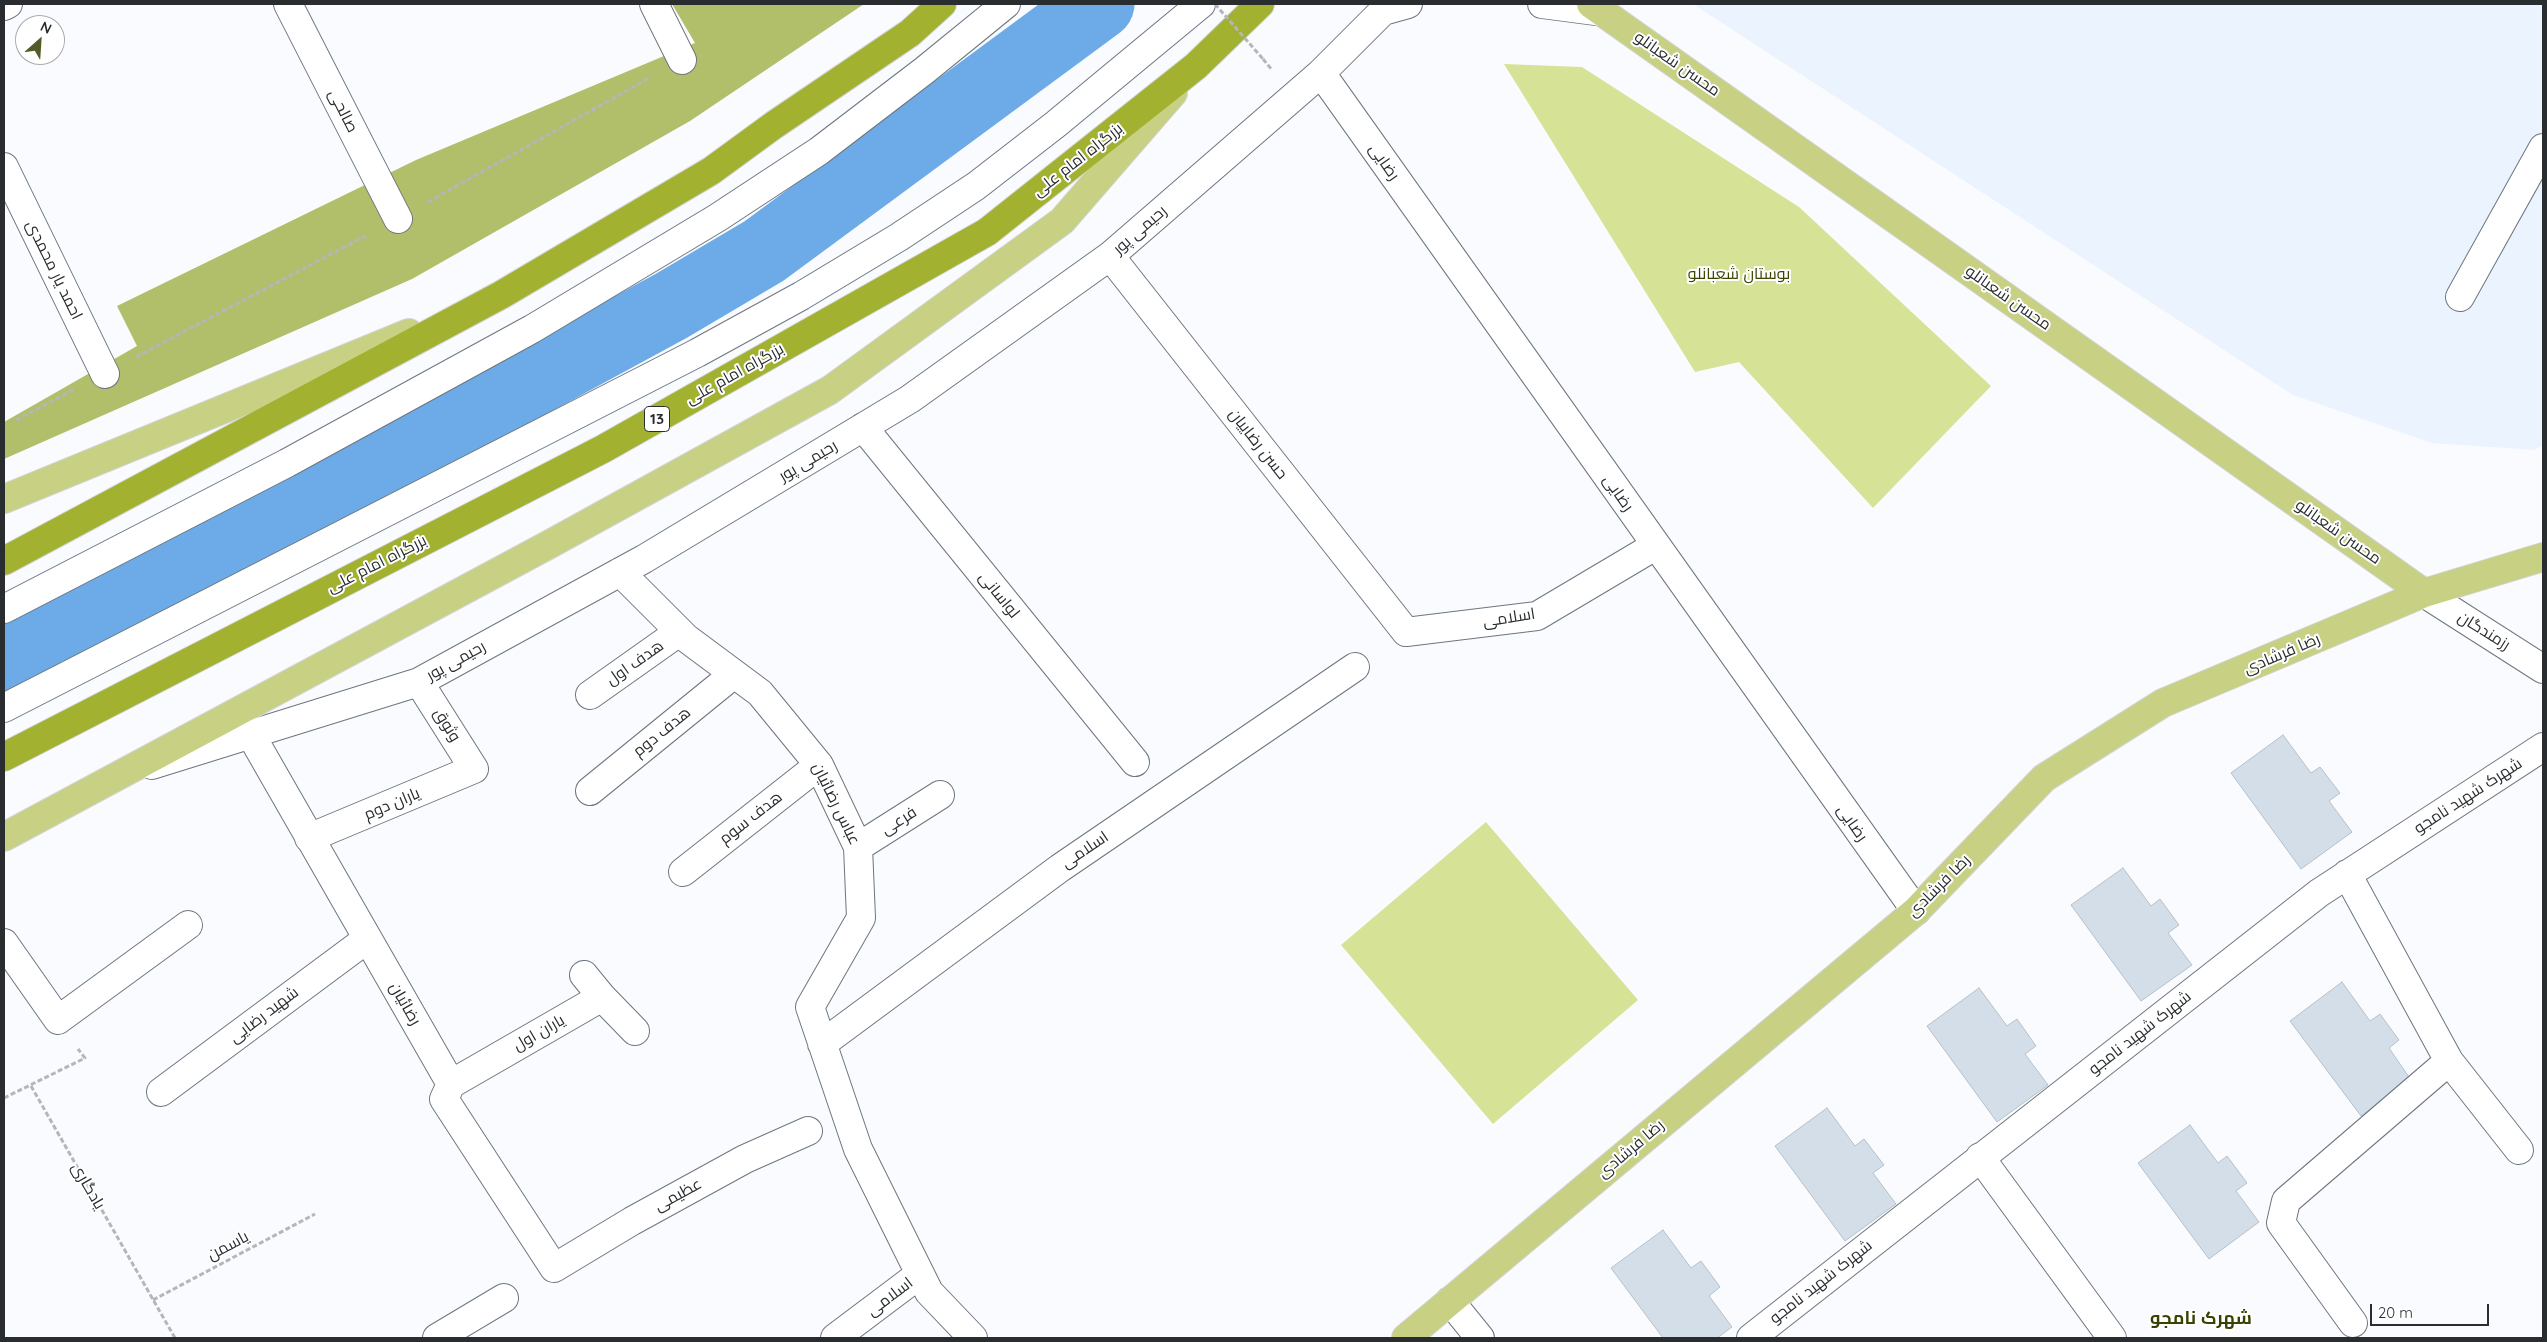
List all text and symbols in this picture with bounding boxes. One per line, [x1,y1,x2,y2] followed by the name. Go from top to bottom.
[15,15,65,65] north arrow
[38,17,55,38] text: N
[1630,27,1724,101] street label: محسن شعبانلو
[324,86,362,136] street label: صالحی
[1029,119,1127,201] street label: بزرگراه امام علی
[1365,140,1403,184] street label: رضایی
[1109,201,1171,259] street label: رحیمی پور
[22,217,86,323] street label: احمد یار محمدی
[1961,261,2055,335] street label: محسن شعبانلو
[1688,264,1790,284] park label: بوستان شعبانلو
[683,339,787,409] street label: بزرگراه امام علی
[1224,405,1292,483] street label: حسن رضاییان
[644,406,670,432] road number: 13
[775,436,841,486] street label: رحیمی پور
[1599,471,1637,515] street label: رضایی
[2291,495,2385,569] street label: محسن شعبانلو
[324,531,430,597] street label: بزرگراه امام علی
[974,568,1024,622] street label: لواسانی
[1481,604,1537,632] street label: اسلامی
[2454,607,2514,655] street label: رزمندگان
[2241,629,2323,679] street label: رضا فرشادی
[603,636,667,690] street label: هدف اول
[423,637,489,685] street label: رحیمی پور
[629,703,695,761] street label: هدف دوم
[429,705,465,745] street label: وثوق
[2410,754,2526,838] street label: شهرک شهید نامجو
[808,760,864,848] street label: عباس رضائیان
[361,784,423,824] street label: یاران دوم
[716,787,786,849] street label: هدف سوم
[1833,801,1871,845] street label: رضایی
[878,803,920,839] street label: فرعی
[1058,827,1112,873] street label: اسلامی
[1904,851,1974,921] street label: رضا فرشادی
[385,979,425,1029] street label: رضائیان
[226,983,302,1047] street label: شهید رضایی
[2085,987,2195,1079] street label: شهرک شهید نامجو
[510,1011,568,1055] street label: یاران اول
[1594,1116,1668,1182] street label: رضا فرشادی
[67,1159,109,1213] street label: یادگاری
[651,1174,705,1216] street label: عظیمی
[204,1227,252,1265] street label: یاسمن
[1766,1236,1876,1328] street label: شهرک شهید نامجو
[863,1273,917,1321] street label: اسلامی
[2372,1294,2491,1326] scale bar
[2378,1303,2413,1322] text: 20 m
[2150,1308,2252,1330] district label: شهرک نامجو

